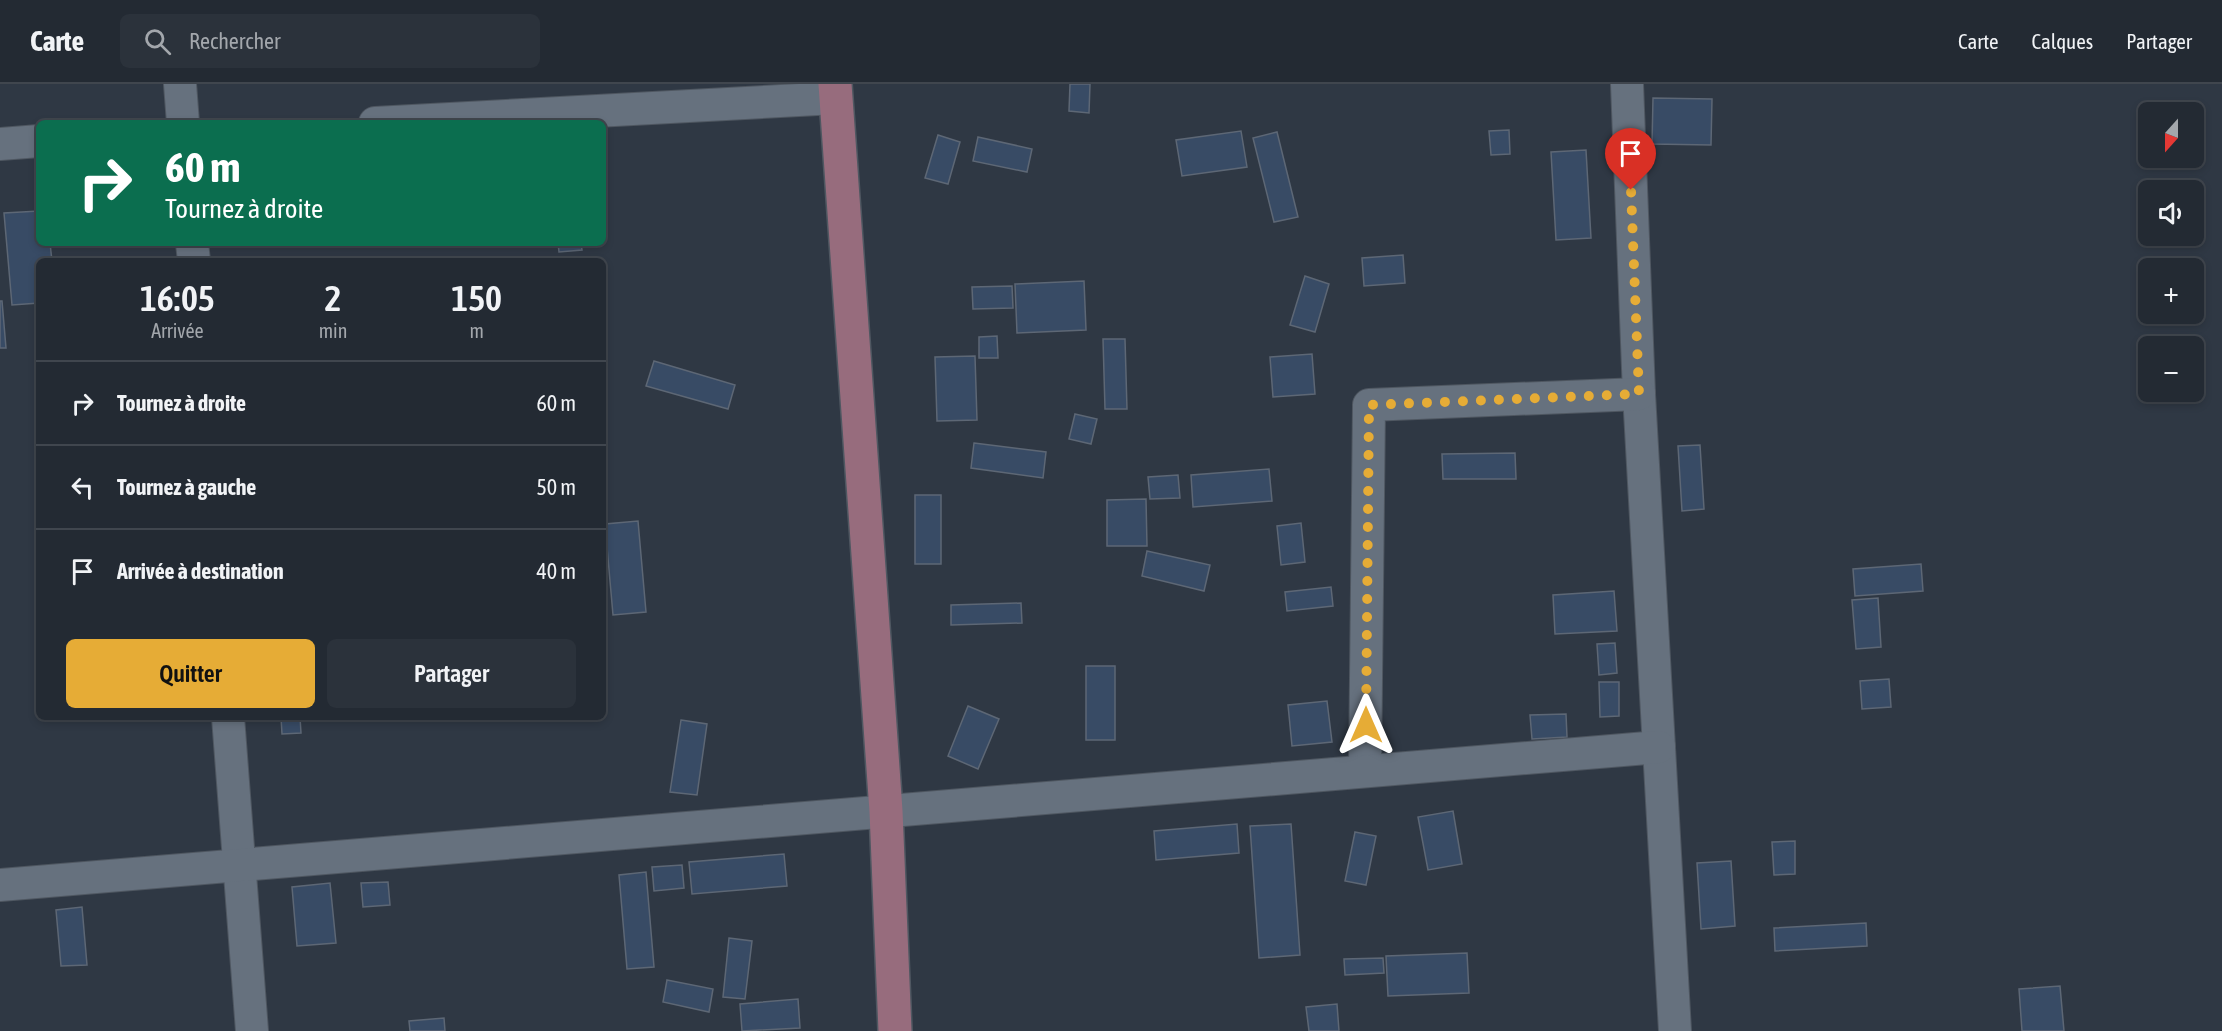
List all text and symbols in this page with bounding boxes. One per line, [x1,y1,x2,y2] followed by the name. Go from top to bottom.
[120,14,540,68] search box
[30,25,84,57] text: Carte
[141,25,174,58] icon: search
[189,28,281,54] text: Rechercher
[1958,29,1999,53] text: Carte
[2032,29,2093,53] text: Calques
[2126,29,2192,53] text: Partager
[2138,102,2204,168] north arrow
[2138,102,2204,402] map controls
[1605,128,1656,190] pin
[1614,137,1647,170] icon: arrive
[165,143,240,191] text: 60 m
[66,144,144,222] icon: right
[2138,180,2204,246] button: sound
[165,193,323,224] text: Tournez à droite
[2138,258,2204,324] button: +
[140,277,215,319] text: 16:05
[325,277,341,319] text: 2
[451,277,502,319] text: 150
[151,319,203,342] text: Arrivée
[319,319,347,342] text: min
[469,319,484,342] text: m
[2138,336,2204,402] button: −
[66,387,99,420] icon: right
[117,390,246,416] text: Tournez à droite
[536,390,576,416] text: 60 m
[66,471,99,504] icon: left
[117,474,256,500] text: Tournez à gauche
[536,474,576,500] text: 50 m
[66,555,99,588] icon: arrive
[117,558,284,584] text: Arrivée à destination
[536,558,576,584] text: 40 m
[66,639,315,708] button: Quitter
[327,639,576,708] button: Partager
[1334,693,1398,757] position arrow

